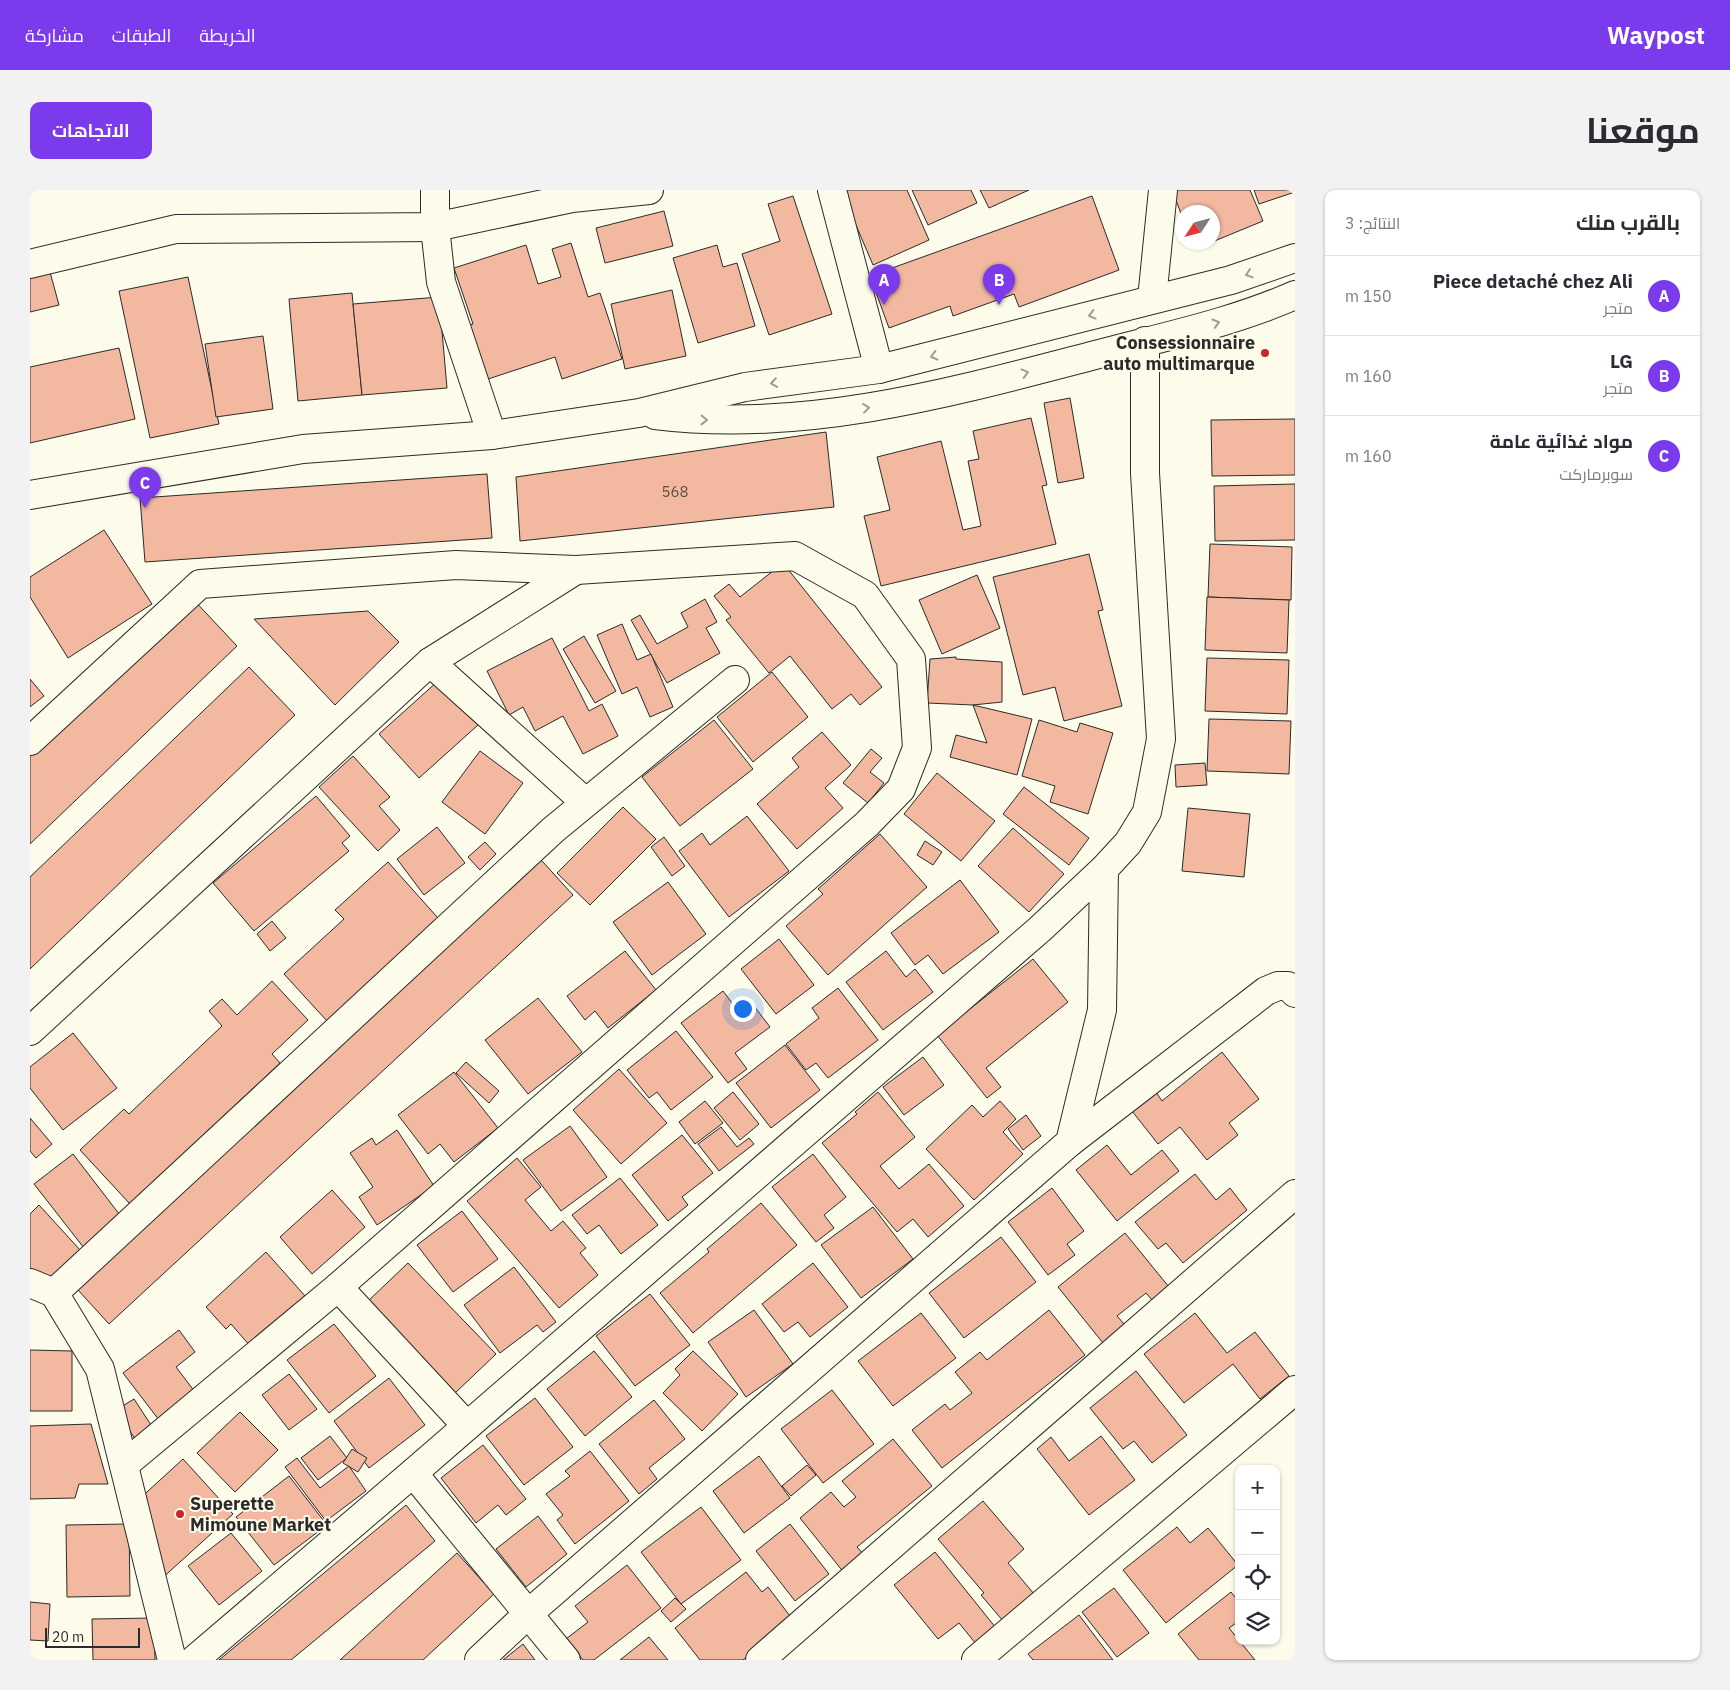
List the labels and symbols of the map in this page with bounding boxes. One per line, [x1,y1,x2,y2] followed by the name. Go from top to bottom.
[1175,205,1220,250] north arrow
[868,264,900,305] pin: A
[983,264,1015,305] pin: B
[1245,268,1253,278] one-way arrow
[1087,309,1096,320] one-way arrow
[1211,318,1219,328] one-way arrow
[1103,331,1255,375] place label: Consessionnaire auto multimarque
[1259,347,1271,359] marker: Consessionnaire auto multimarque
[931,350,939,360] one-way arrow
[1020,368,1029,379] one-way arrow
[770,377,778,388] one-way arrow
[863,403,871,414] one-way arrow
[701,415,709,425] one-way arrow
[129,467,161,508] pin: C
[661,482,689,501] house number: 568
[730,996,756,1022] your location
[190,1492,331,1536] place label: Superette Mimoune Market
[174,1508,186,1520] marker: Superette Mimoune Market
[45,1625,140,1648] scale bar

